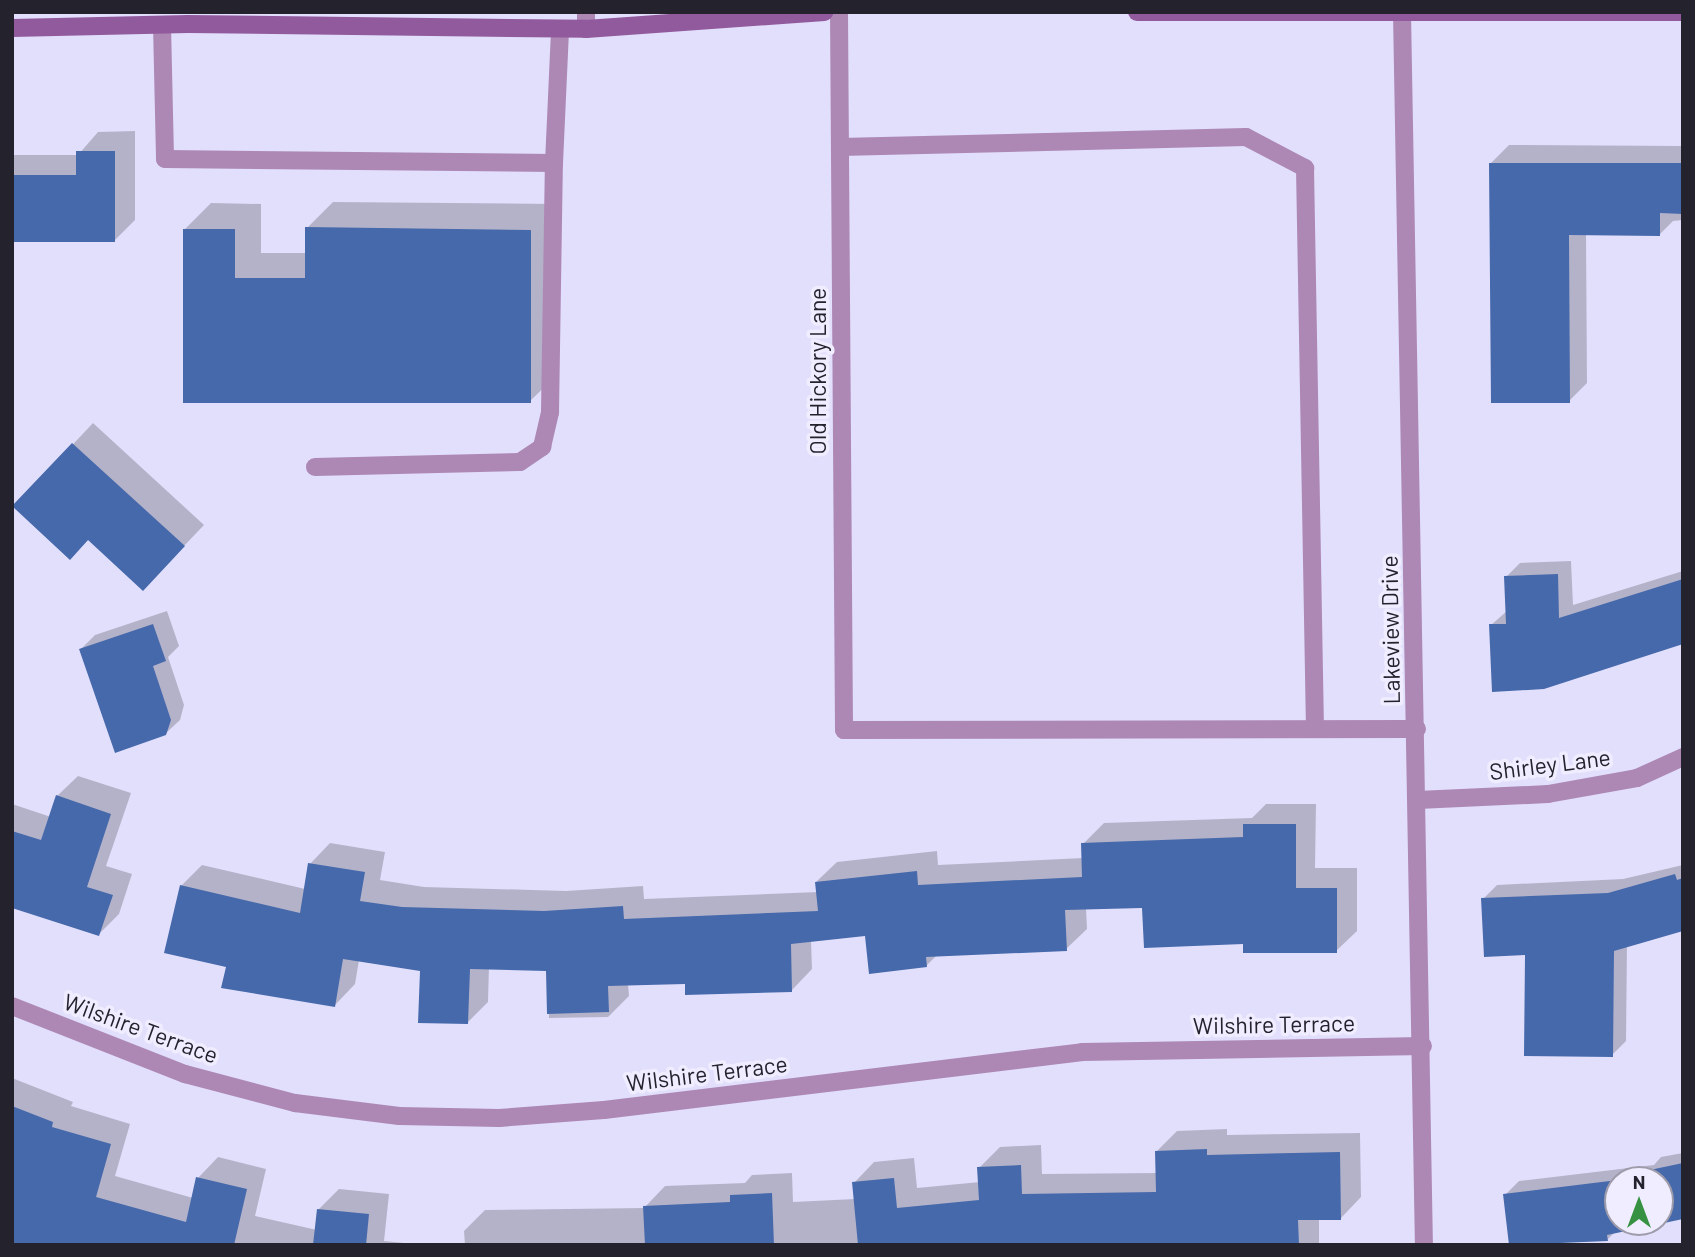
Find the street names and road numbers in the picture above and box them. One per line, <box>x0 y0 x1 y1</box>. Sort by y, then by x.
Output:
street label: Old Hickory Lane <box>803 288 831 454</box>
street label: Lakeview Drive <box>1375 555 1405 705</box>
street label: Shirley Lane <box>1488 743 1612 785</box>
street label: Wilshire Terrace <box>60 987 222 1069</box>
street label: Wilshire Terrace <box>1193 1009 1355 1039</box>
street label: Wilshire Terrace <box>625 1049 789 1097</box>

